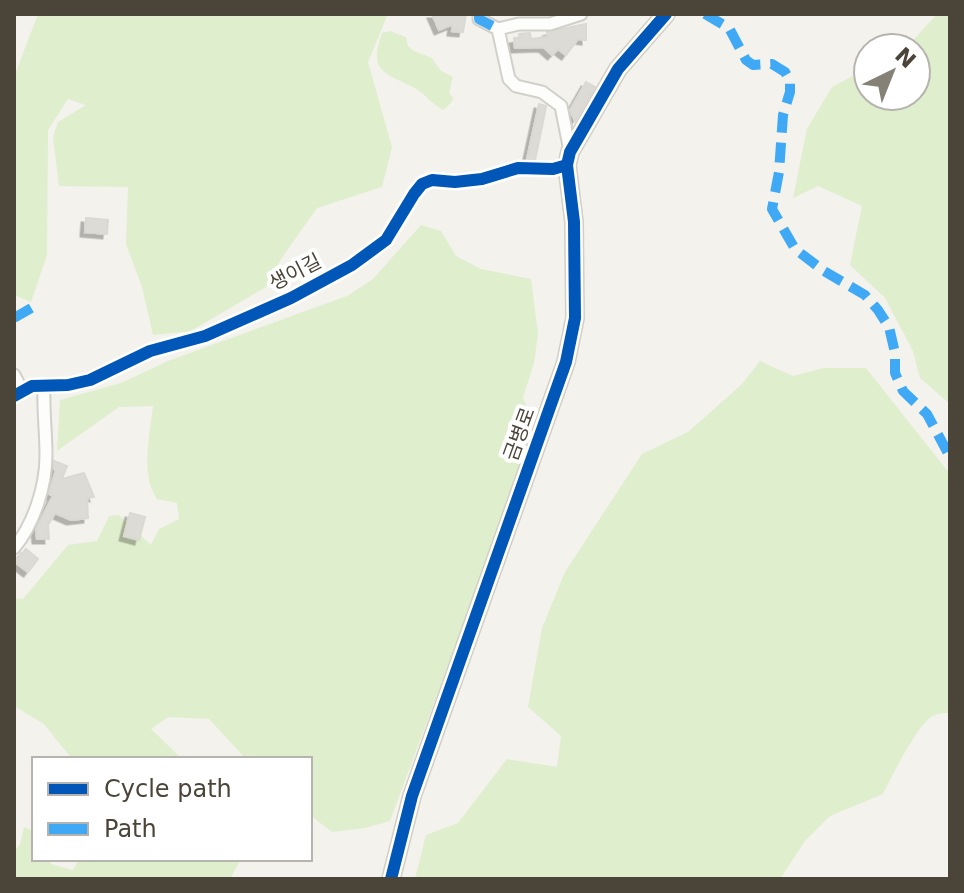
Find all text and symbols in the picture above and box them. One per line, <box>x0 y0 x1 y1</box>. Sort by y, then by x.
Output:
north arrow <box>852 32 932 112</box>
text: N <box>890 42 921 73</box>
street label: 생이길 <box>265 249 325 295</box>
street label: 금병로 <box>498 404 540 464</box>
legend <box>32 757 312 861</box>
text: Cycle path <box>104 775 232 803</box>
text: Path <box>104 815 157 843</box>

